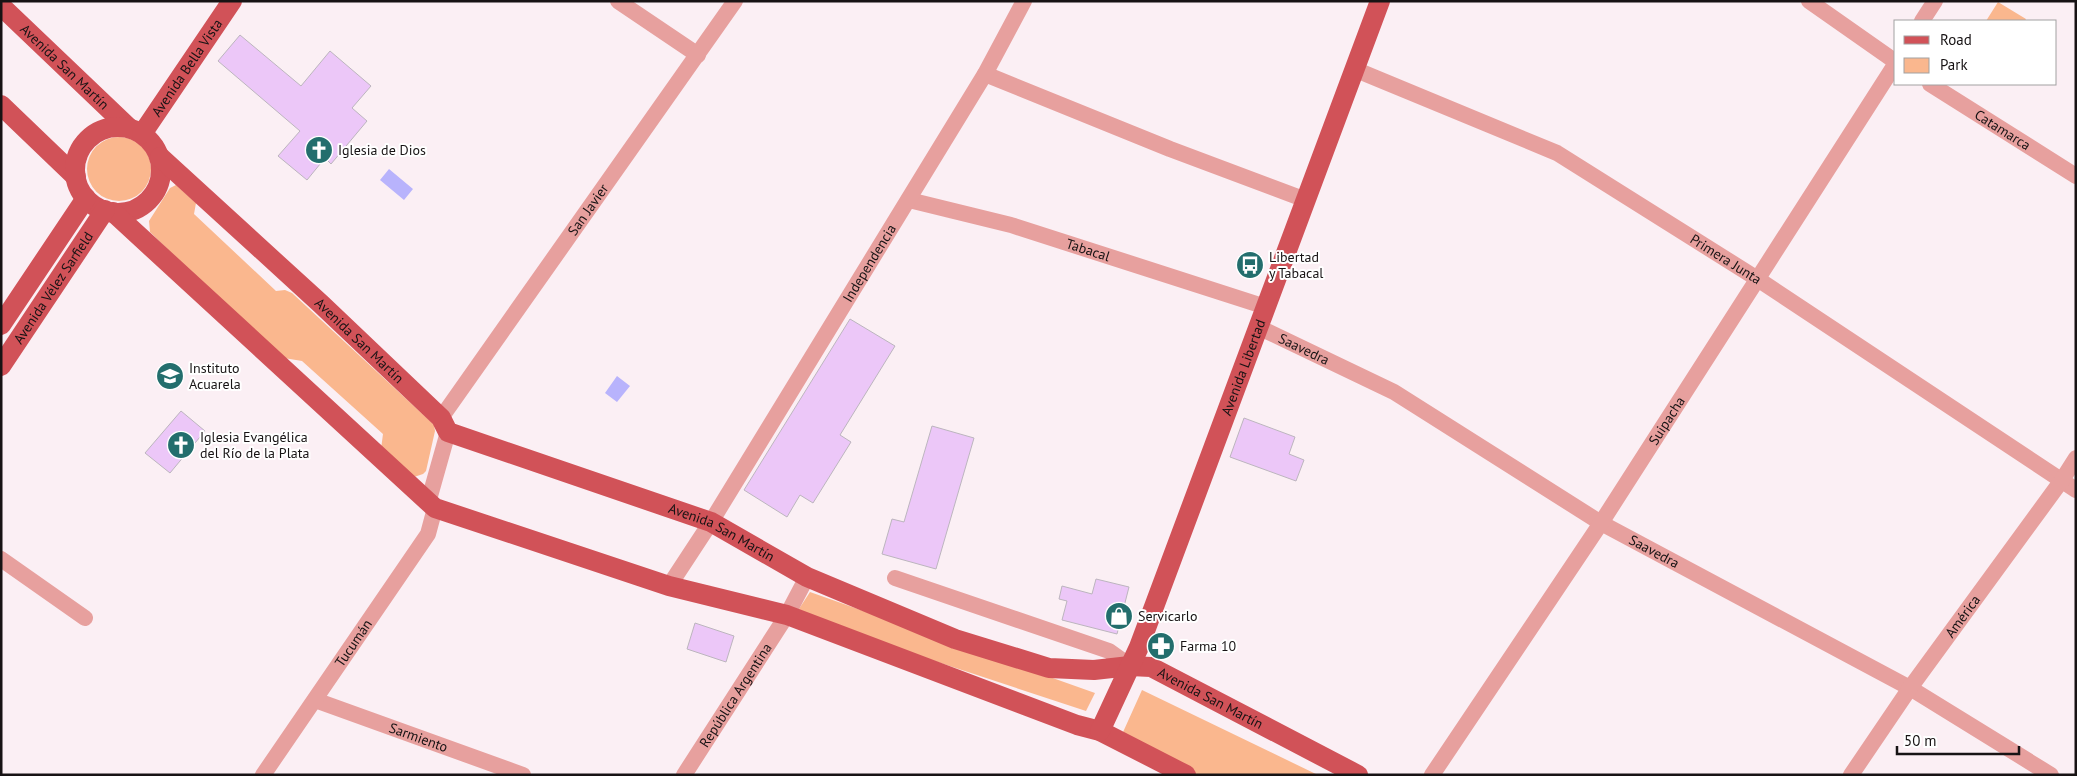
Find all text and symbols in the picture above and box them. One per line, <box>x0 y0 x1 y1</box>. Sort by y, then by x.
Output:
street label: Avenida Bella Vista <box>147 15 226 120</box>
street label: Avenida San Martín <box>16 20 113 113</box>
legend <box>1894 20 2057 85</box>
text: Road <box>1940 30 1972 49</box>
text: Park <box>1940 55 1968 74</box>
street label: Catamarca <box>1971 105 2034 154</box>
church icon: Iglesia de Dios <box>304 135 334 165</box>
place label: Iglesia de Dios <box>338 141 426 159</box>
street label: San Javier <box>564 180 612 239</box>
street label: Independencia <box>839 221 900 305</box>
street label: Avenida Vélez Sarfield <box>9 228 97 347</box>
street label: Primera Junta <box>1687 230 1765 288</box>
street label: Tabacal <box>1064 234 1112 265</box>
place label: Libertad y Tabacal <box>1269 248 1323 282</box>
bus stop icon: Libertad y Tabacal <box>1235 250 1265 280</box>
street label: Avenida San Martín <box>311 294 408 387</box>
street label: Avenida Libertad <box>1217 317 1269 418</box>
street label: Saavedra <box>1276 329 1332 369</box>
place label: Instituto Acuarela <box>189 359 241 393</box>
school or university icon: Instituto Acuarela <box>155 361 185 391</box>
street label: Suipacha <box>1644 393 1689 448</box>
place label: Iglesia Evangélica del Río de la Plata <box>200 428 309 462</box>
church icon: Iglesia Evangélica del Río de la Plata <box>166 430 196 460</box>
street label: Avenida San Martín <box>666 499 778 566</box>
street label: Saavedra <box>1626 531 1682 572</box>
street label: América <box>1941 591 1984 641</box>
shop icon: Servicarlo <box>1104 601 1134 631</box>
place label: Servicarlo <box>1138 607 1197 625</box>
street label: Tucumán <box>331 616 376 670</box>
pharmacy icon: Farma 10 <box>1146 631 1176 661</box>
place label: Farma 10 <box>1180 637 1237 655</box>
street label: República Argentina <box>695 640 776 751</box>
street label: Avenida San Martín <box>1155 663 1266 733</box>
street label: Sarmiento <box>387 718 450 756</box>
scale bar <box>1897 724 2020 756</box>
text: 50 m <box>1904 731 1937 750</box>

